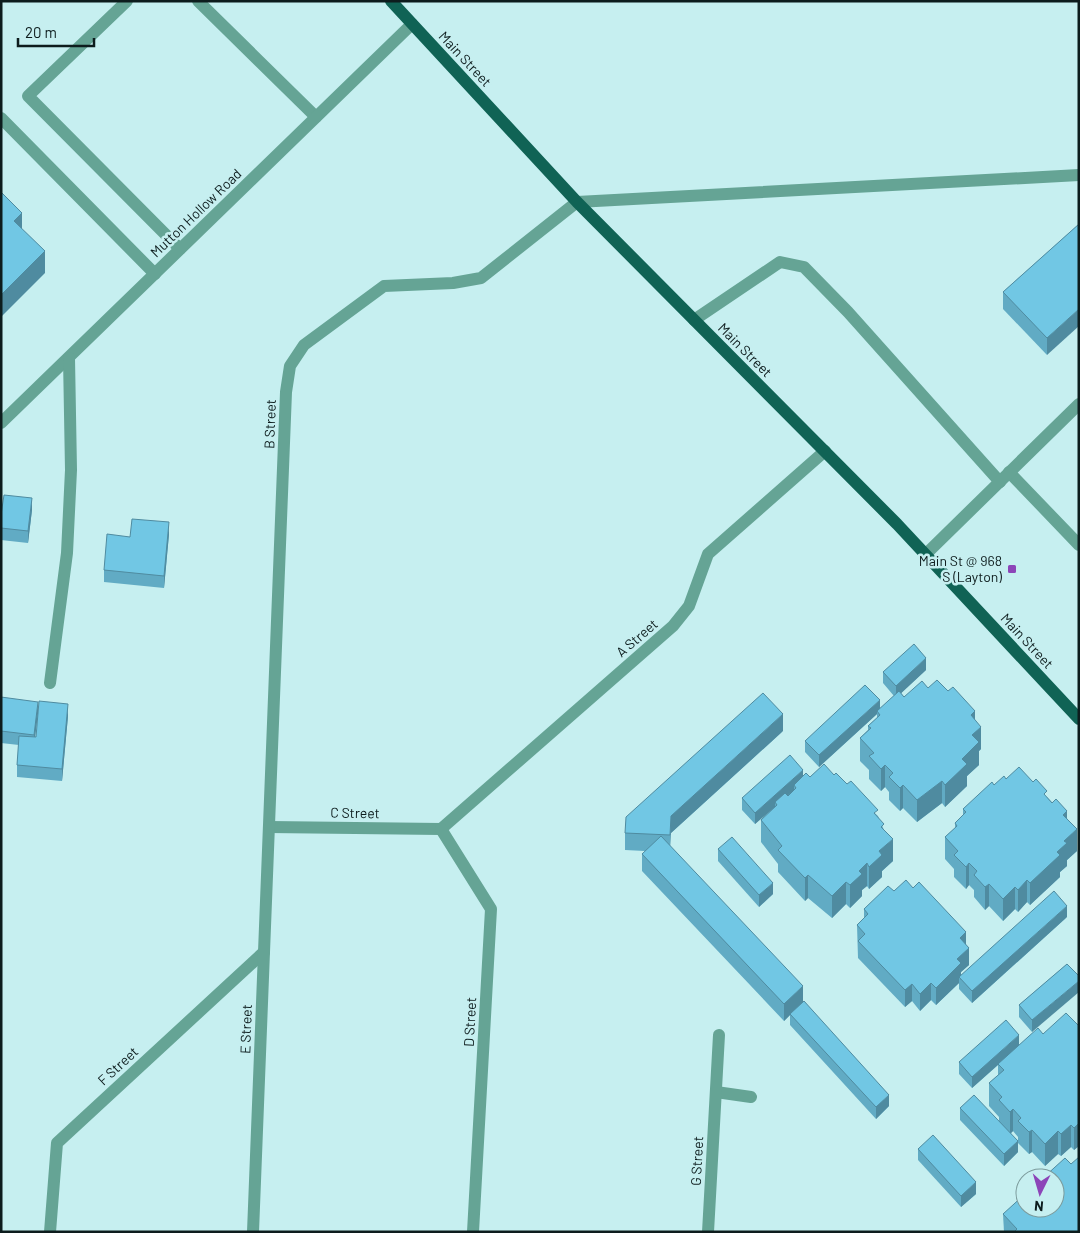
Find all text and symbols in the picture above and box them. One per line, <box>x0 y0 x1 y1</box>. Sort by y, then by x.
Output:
scale bar <box>18 15 94 47</box>
text: 20 m <box>25 23 57 41</box>
street label: Main Street <box>436 28 495 90</box>
street label: Mutton Hollow Road <box>147 165 245 260</box>
street label: Main Street <box>715 319 776 380</box>
street label: B Street <box>260 399 279 449</box>
place label: Main St @ 968 S (Layton) <box>919 552 1002 585</box>
marker: Main St @ 968 S (Layton) <box>1006 563 1018 575</box>
street label: Main Street <box>998 610 1057 672</box>
street label: A Street <box>612 615 661 660</box>
street label: C Street <box>330 804 380 821</box>
street label: D Street <box>460 997 479 1047</box>
street label: E Street <box>236 1004 255 1054</box>
street label: F Street <box>94 1043 141 1089</box>
street label: G Street <box>687 1136 706 1186</box>
north arrow <box>1015 1168 1065 1218</box>
text: N <box>1033 1198 1044 1215</box>

